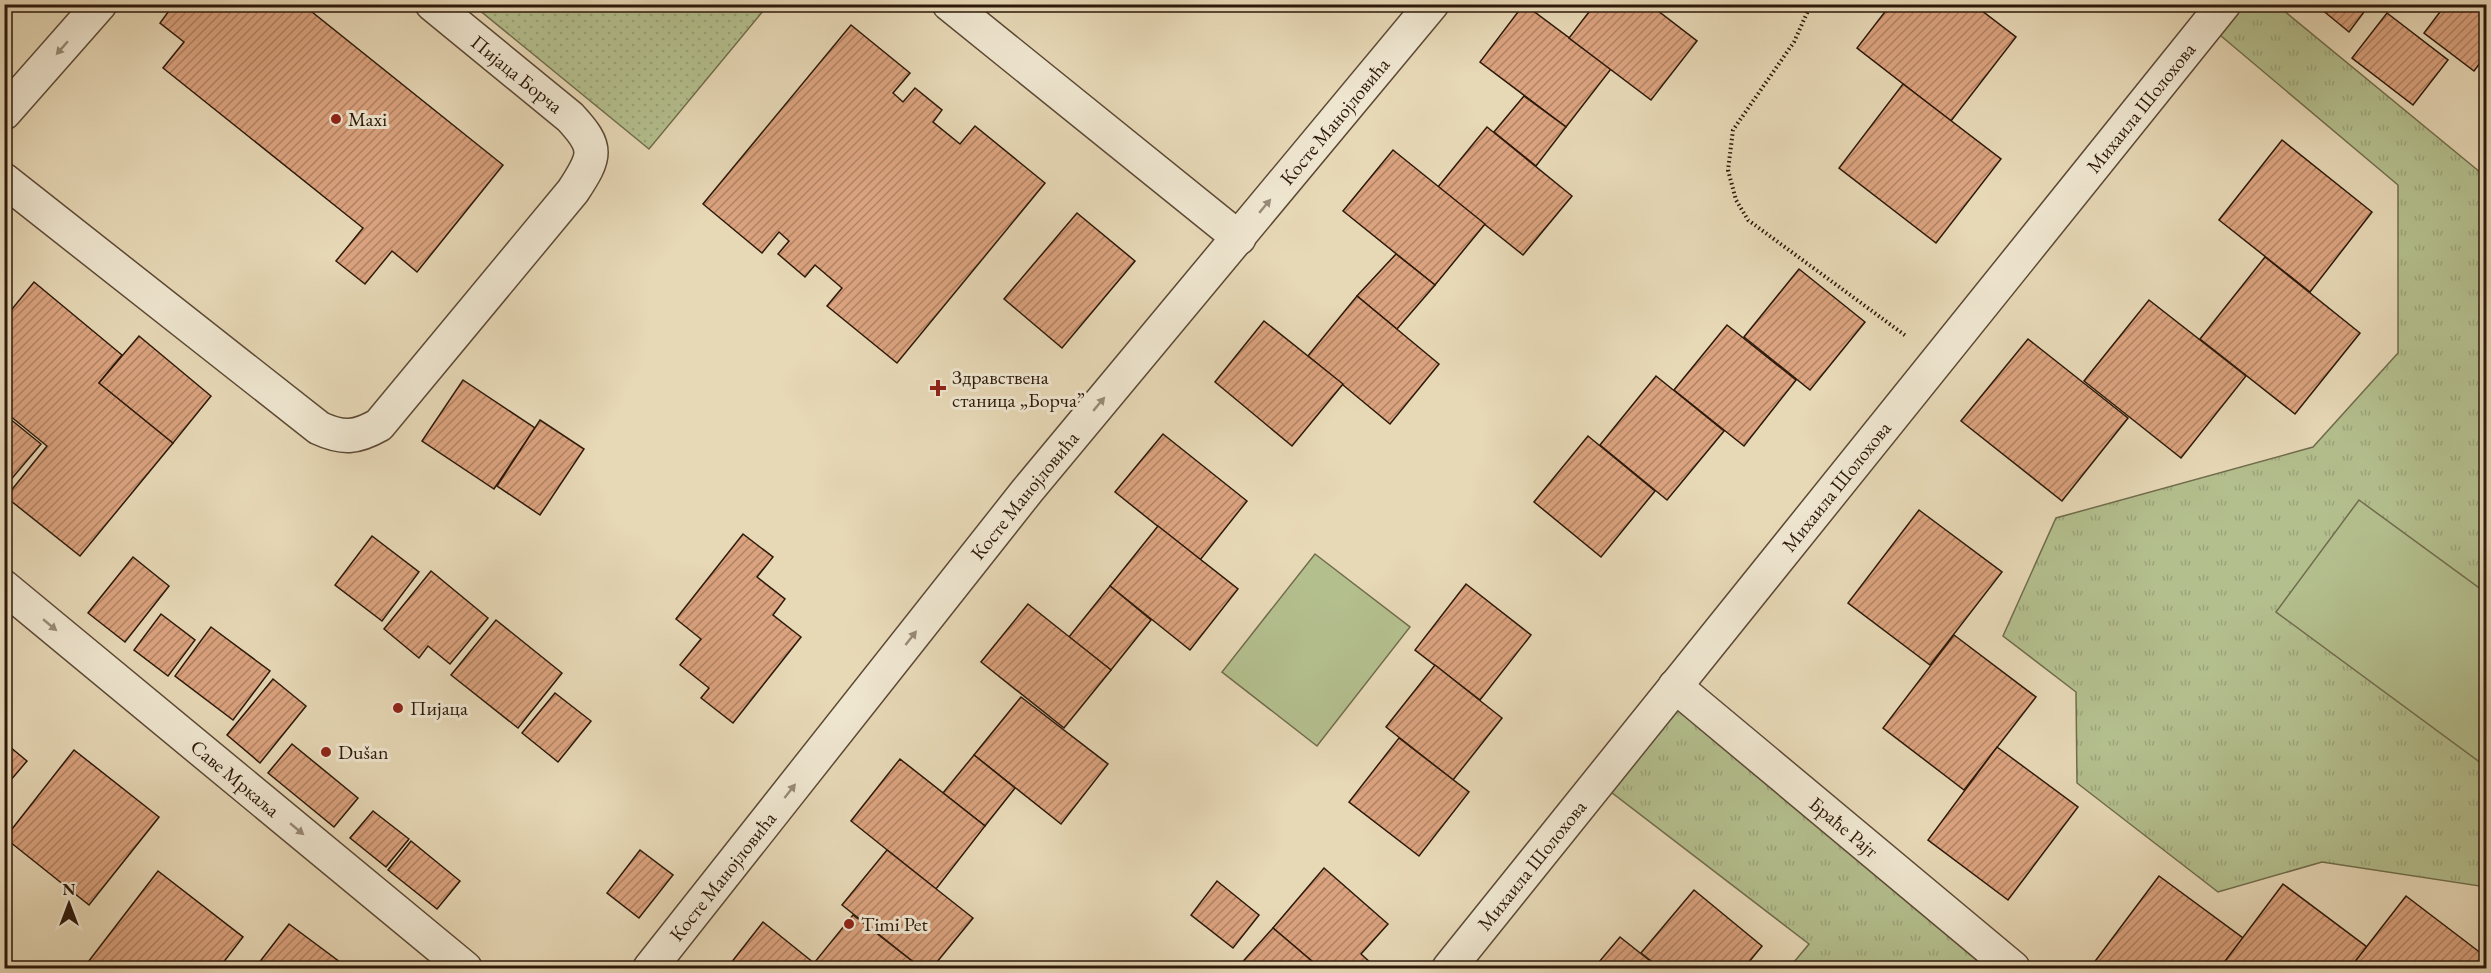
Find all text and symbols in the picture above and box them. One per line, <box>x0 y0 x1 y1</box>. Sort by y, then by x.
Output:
street label: Пијаца Борча <box>466 29 568 119</box>
street label: Михаила Шолохова <box>2080 37 2201 178</box>
one-way arrow <box>55 40 68 56</box>
street label: Косте Манојловића <box>1274 52 1395 190</box>
place label: Maxi <box>348 106 387 132</box>
marker: Maxi <box>329 112 343 126</box>
one-way arrow <box>1258 199 1271 214</box>
place label: Здравствена станица „Борча” <box>952 364 1085 413</box>
marker: Здравствена станица „Борча” <box>929 379 947 397</box>
one-way arrow <box>1093 396 1106 412</box>
street label: Михаила Шолохова <box>1776 416 1897 557</box>
street label: Косте Манојловића <box>965 426 1084 565</box>
one-way arrow <box>42 618 57 630</box>
one-way arrow <box>905 630 917 645</box>
place label: Пијаца <box>410 695 468 721</box>
marker: Пијаца <box>391 701 405 715</box>
street label: Саве Мркаља <box>185 734 285 823</box>
place label: Dušan <box>338 739 389 765</box>
marker: Dušan <box>319 745 333 759</box>
one-way arrow <box>784 783 796 798</box>
street label: Браће Рајт <box>1804 791 1884 863</box>
street label: Михаила Шолохова <box>1471 794 1592 936</box>
street label: Косте Манојловића <box>663 806 782 946</box>
one-way arrow <box>289 823 305 836</box>
north arrow <box>39 874 99 934</box>
text: N <box>63 879 76 900</box>
place label: Timi Pet <box>861 911 929 937</box>
marker: Timi Pet <box>842 917 856 931</box>

